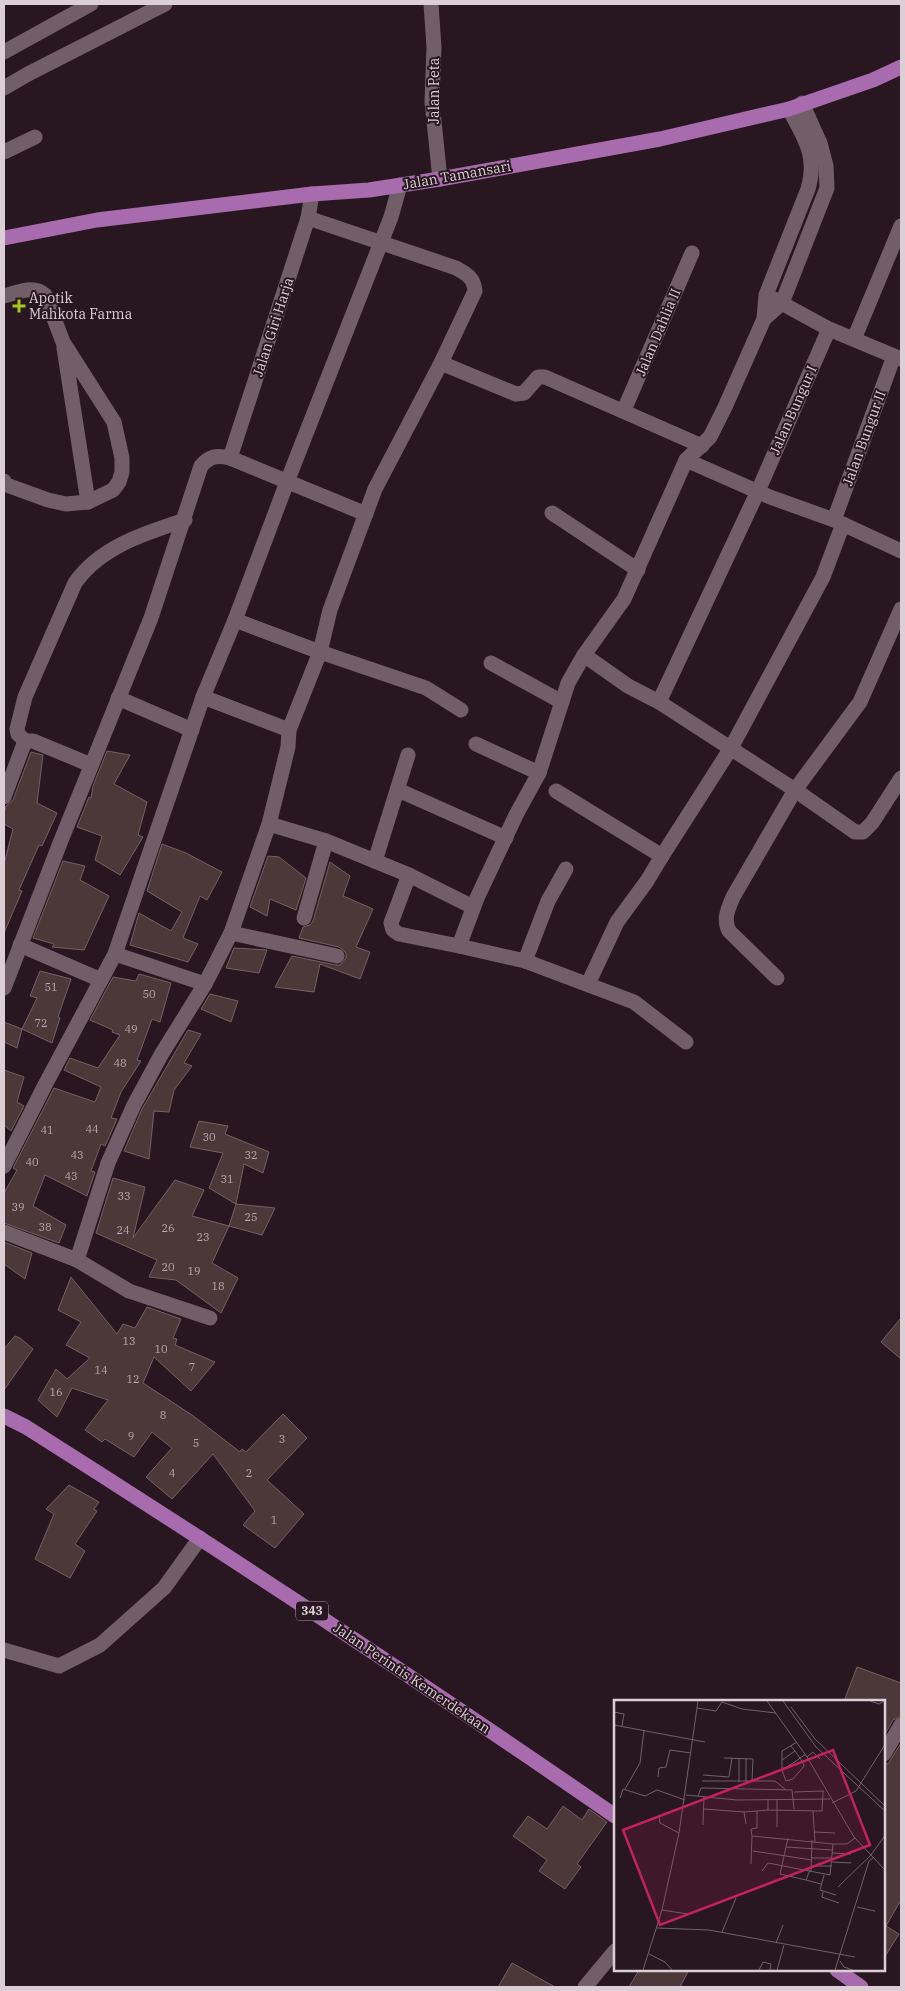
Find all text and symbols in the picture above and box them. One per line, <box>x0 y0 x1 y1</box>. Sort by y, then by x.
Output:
street label: Jalan Peta <box>425 57 443 124</box>
street label: Jalan Tamansari <box>402 157 512 193</box>
street label: Jalan Giri Harja <box>249 275 298 379</box>
street label: Jalan Dahlia II <box>631 285 685 379</box>
place label: Apotik Mahkota Farma <box>29 289 133 323</box>
marker: Apotik Mahkota Farma <box>13 300 25 312</box>
street label: Jalan Bungur I <box>765 363 821 457</box>
street label: Jalan Bungur II <box>838 388 890 488</box>
house number: 51 <box>44 980 58 994</box>
house number: 50 <box>142 987 156 1001</box>
house number: 72 <box>34 1016 48 1030</box>
house number: 49 <box>124 1022 138 1036</box>
house number: 48 <box>113 1056 127 1070</box>
house number: 44 <box>85 1122 99 1136</box>
house number: 41 <box>40 1123 54 1137</box>
house number: 30 <box>202 1130 216 1144</box>
house number: 43 <box>70 1148 84 1162</box>
house number: 32 <box>244 1148 258 1162</box>
house number: 40 <box>25 1155 39 1169</box>
house number: 43 <box>64 1169 78 1183</box>
house number: 31 <box>220 1172 234 1186</box>
house number: 33 <box>117 1189 131 1203</box>
house number: 39 <box>11 1200 25 1214</box>
house number: 25 <box>244 1210 258 1224</box>
house number: 38 <box>38 1220 52 1234</box>
house number: 26 <box>161 1221 175 1235</box>
house number: 24 <box>116 1223 130 1237</box>
house number: 23 <box>196 1230 210 1244</box>
house number: 20 <box>161 1260 175 1274</box>
house number: 19 <box>187 1264 201 1278</box>
house number: 18 <box>211 1279 225 1293</box>
house number: 13 <box>122 1334 136 1348</box>
house number: 10 <box>154 1342 168 1356</box>
house number: 7 <box>189 1360 195 1374</box>
house number: 14 <box>94 1363 108 1377</box>
house number: 12 <box>126 1372 140 1386</box>
house number: 16 <box>49 1385 63 1399</box>
house number: 8 <box>160 1408 166 1422</box>
house number: 9 <box>128 1429 134 1443</box>
house number: 3 <box>279 1432 285 1446</box>
house number: 5 <box>193 1436 199 1450</box>
house number: 4 <box>169 1466 176 1480</box>
house number: 2 <box>246 1466 252 1480</box>
house number: 1 <box>271 1513 277 1527</box>
road number: 343 <box>296 1602 328 1620</box>
street label: Jalan Perintis Kemerdekaan <box>330 1619 494 1737</box>
inset map <box>614 1700 885 1971</box>

